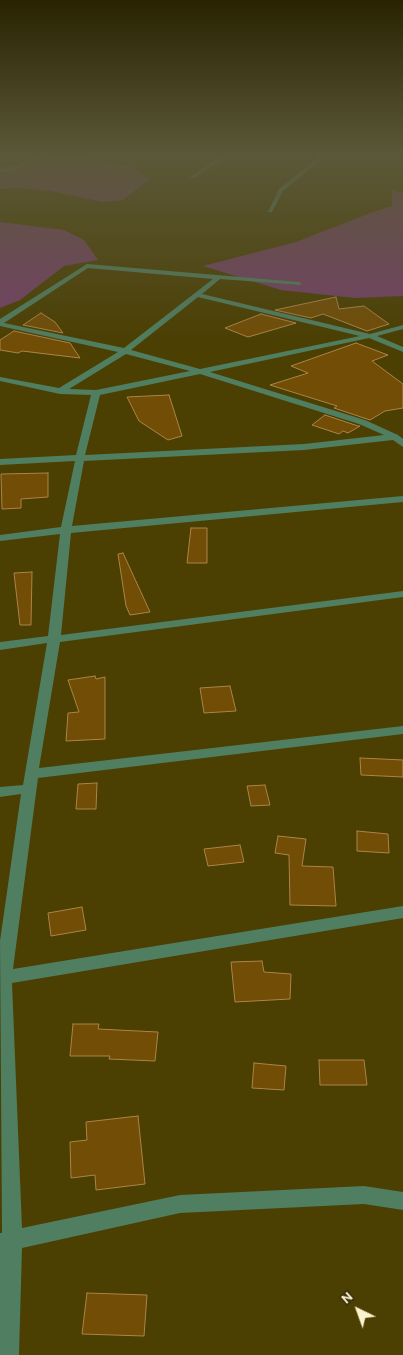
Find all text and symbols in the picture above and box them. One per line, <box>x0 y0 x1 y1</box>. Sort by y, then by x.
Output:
north arrow <box>333 1285 383 1335</box>
text: N <box>338 1289 357 1308</box>

